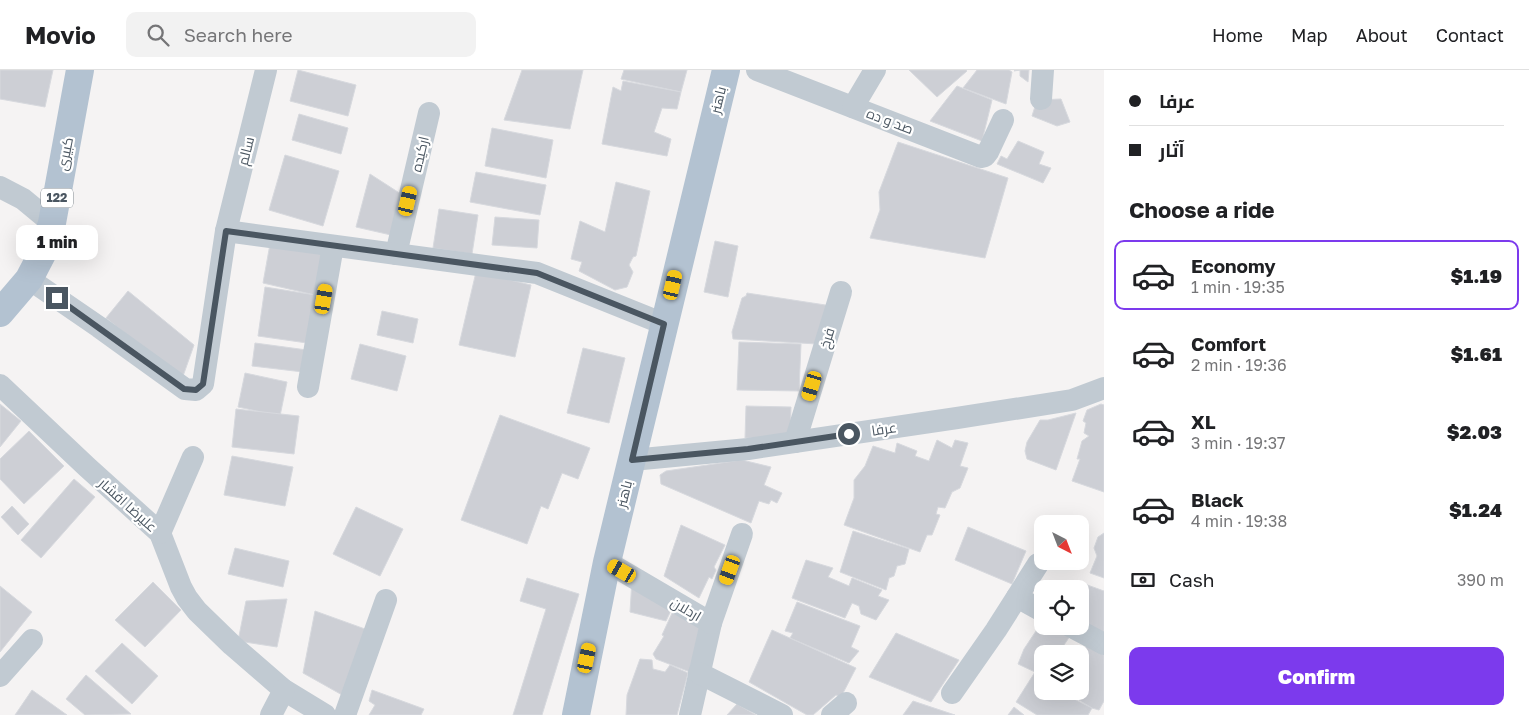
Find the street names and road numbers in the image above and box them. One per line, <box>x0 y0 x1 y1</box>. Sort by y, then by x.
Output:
street label: باهنر <box>706 85 729 116</box>
street label: صد و ده <box>864 104 916 137</box>
street label: ارکیده <box>407 134 432 173</box>
street label: سالم <box>234 135 259 167</box>
street label: کبیری <box>53 136 76 172</box>
road number: 122 <box>41 189 73 208</box>
street label: فرخ <box>815 325 839 351</box>
street label: عرفا <box>870 418 898 439</box>
street label: علیرضا افشار <box>95 474 161 535</box>
street label: باهنر <box>612 479 635 510</box>
street label: اردلان <box>668 593 705 624</box>

